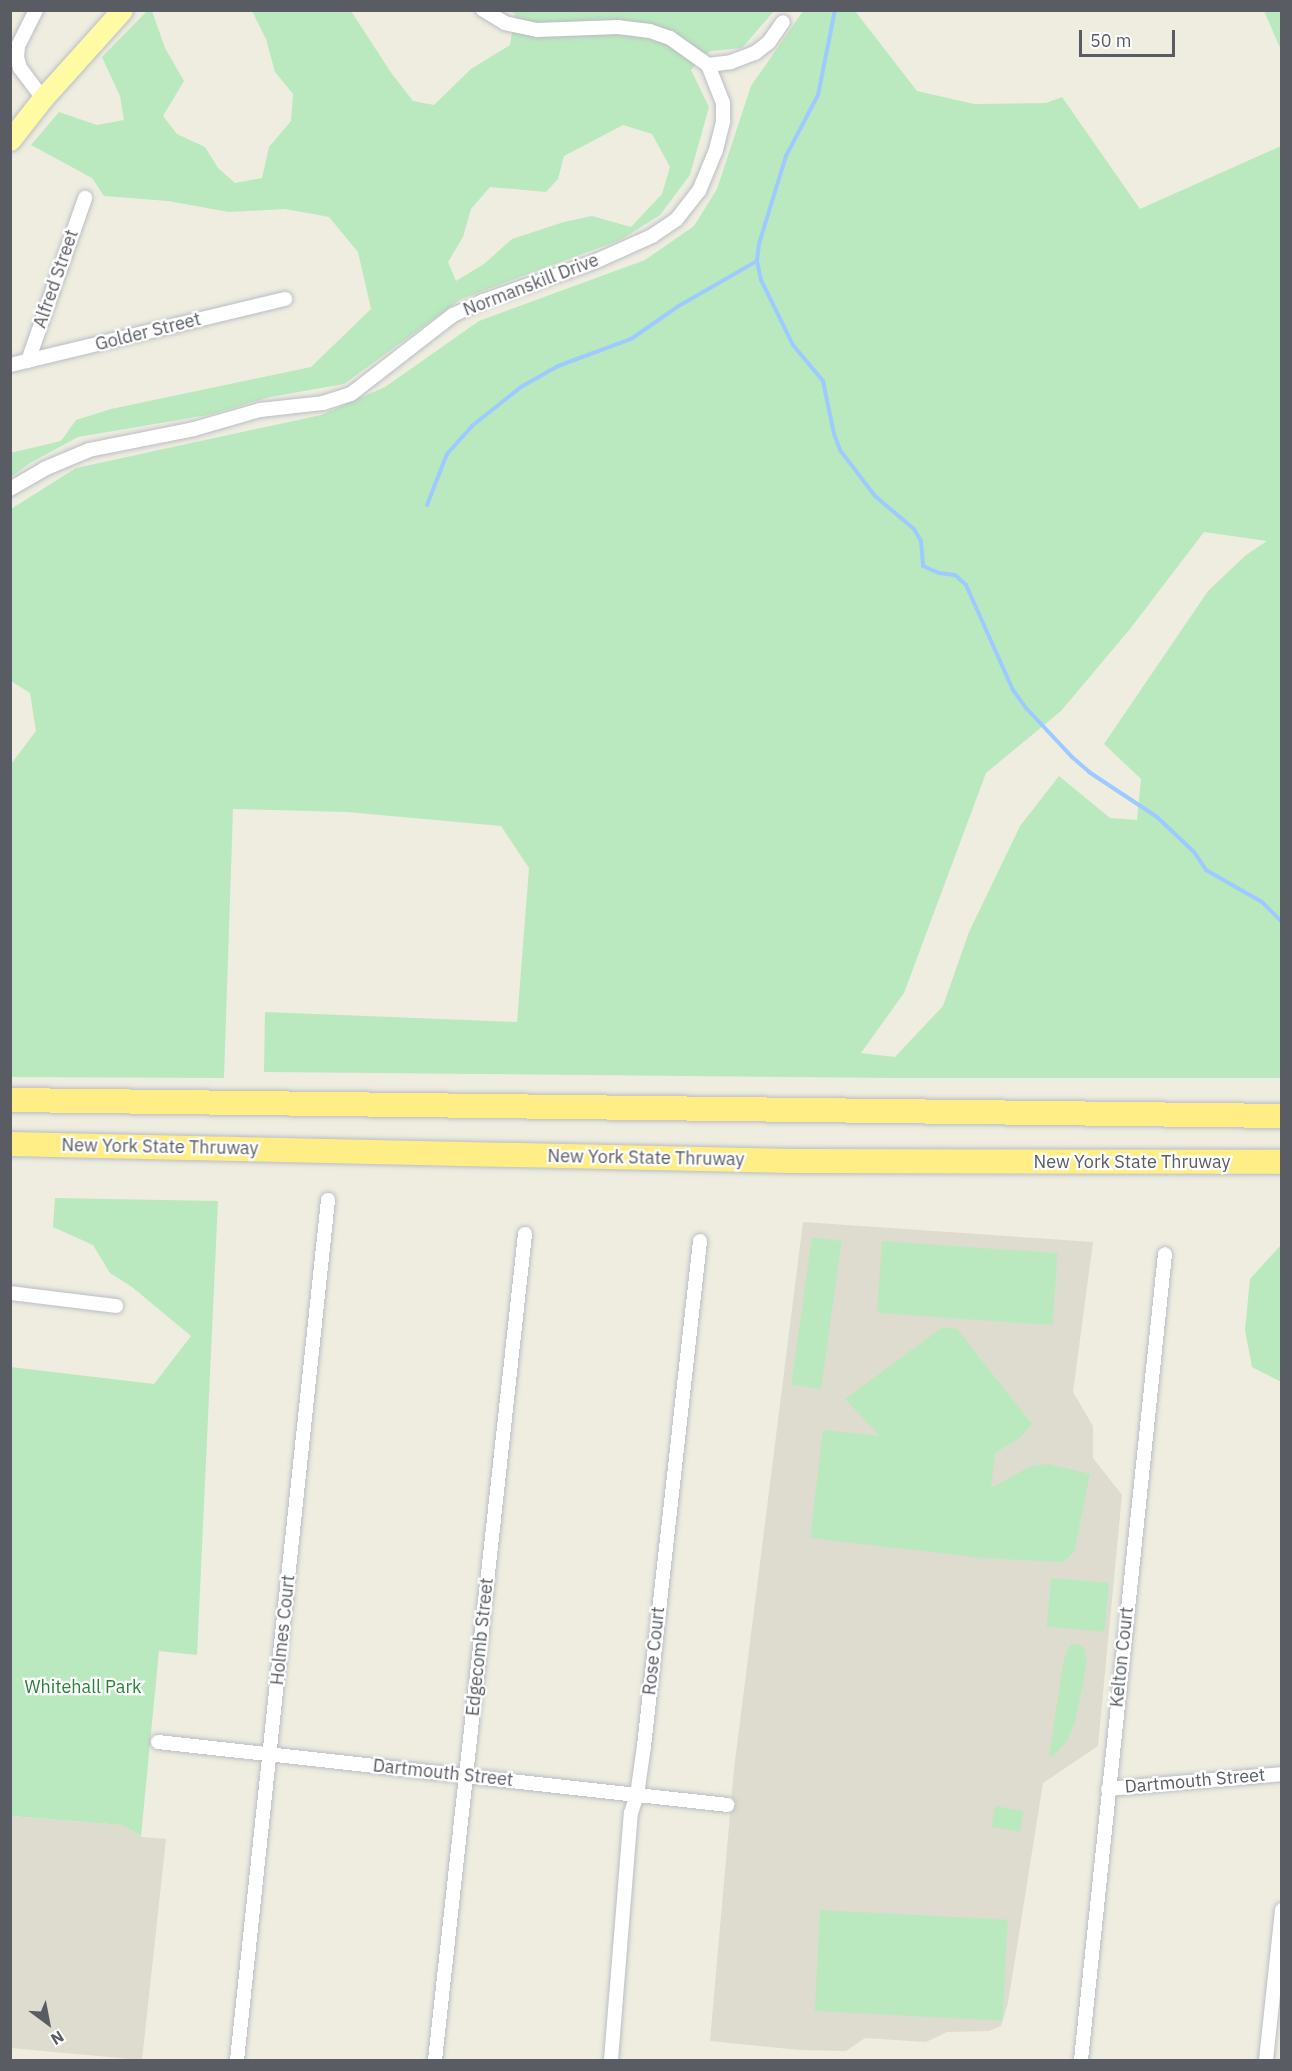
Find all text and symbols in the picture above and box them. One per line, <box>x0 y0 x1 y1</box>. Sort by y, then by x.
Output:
scale bar <box>1082 18 1178 56</box>
text: 50 m <box>1090 29 1132 52</box>
street label: Alfred Street <box>29 227 83 331</box>
street label: Normanskill Drive <box>460 249 602 321</box>
street label: Golder Street <box>93 308 203 356</box>
street label: New York State Thruway <box>61 1134 259 1160</box>
street label: New York State Thruway <box>547 1145 745 1171</box>
street label: New York State Thruway <box>1033 1151 1231 1173</box>
street label: Holmes Court <box>266 1574 300 1686</box>
street label: Edgecomb Street <box>462 1577 498 1717</box>
street label: Rose Court <box>639 1606 669 1696</box>
street label: Kelton Court <box>1106 1606 1138 1708</box>
park label: Whitehall Park <box>24 1676 142 1698</box>
street label: Dartmouth Street <box>372 1755 514 1791</box>
street label: Dartmouth Street <box>1124 1764 1266 1798</box>
north arrow <box>18 1993 78 2053</box>
text: N <box>47 2027 68 2050</box>

